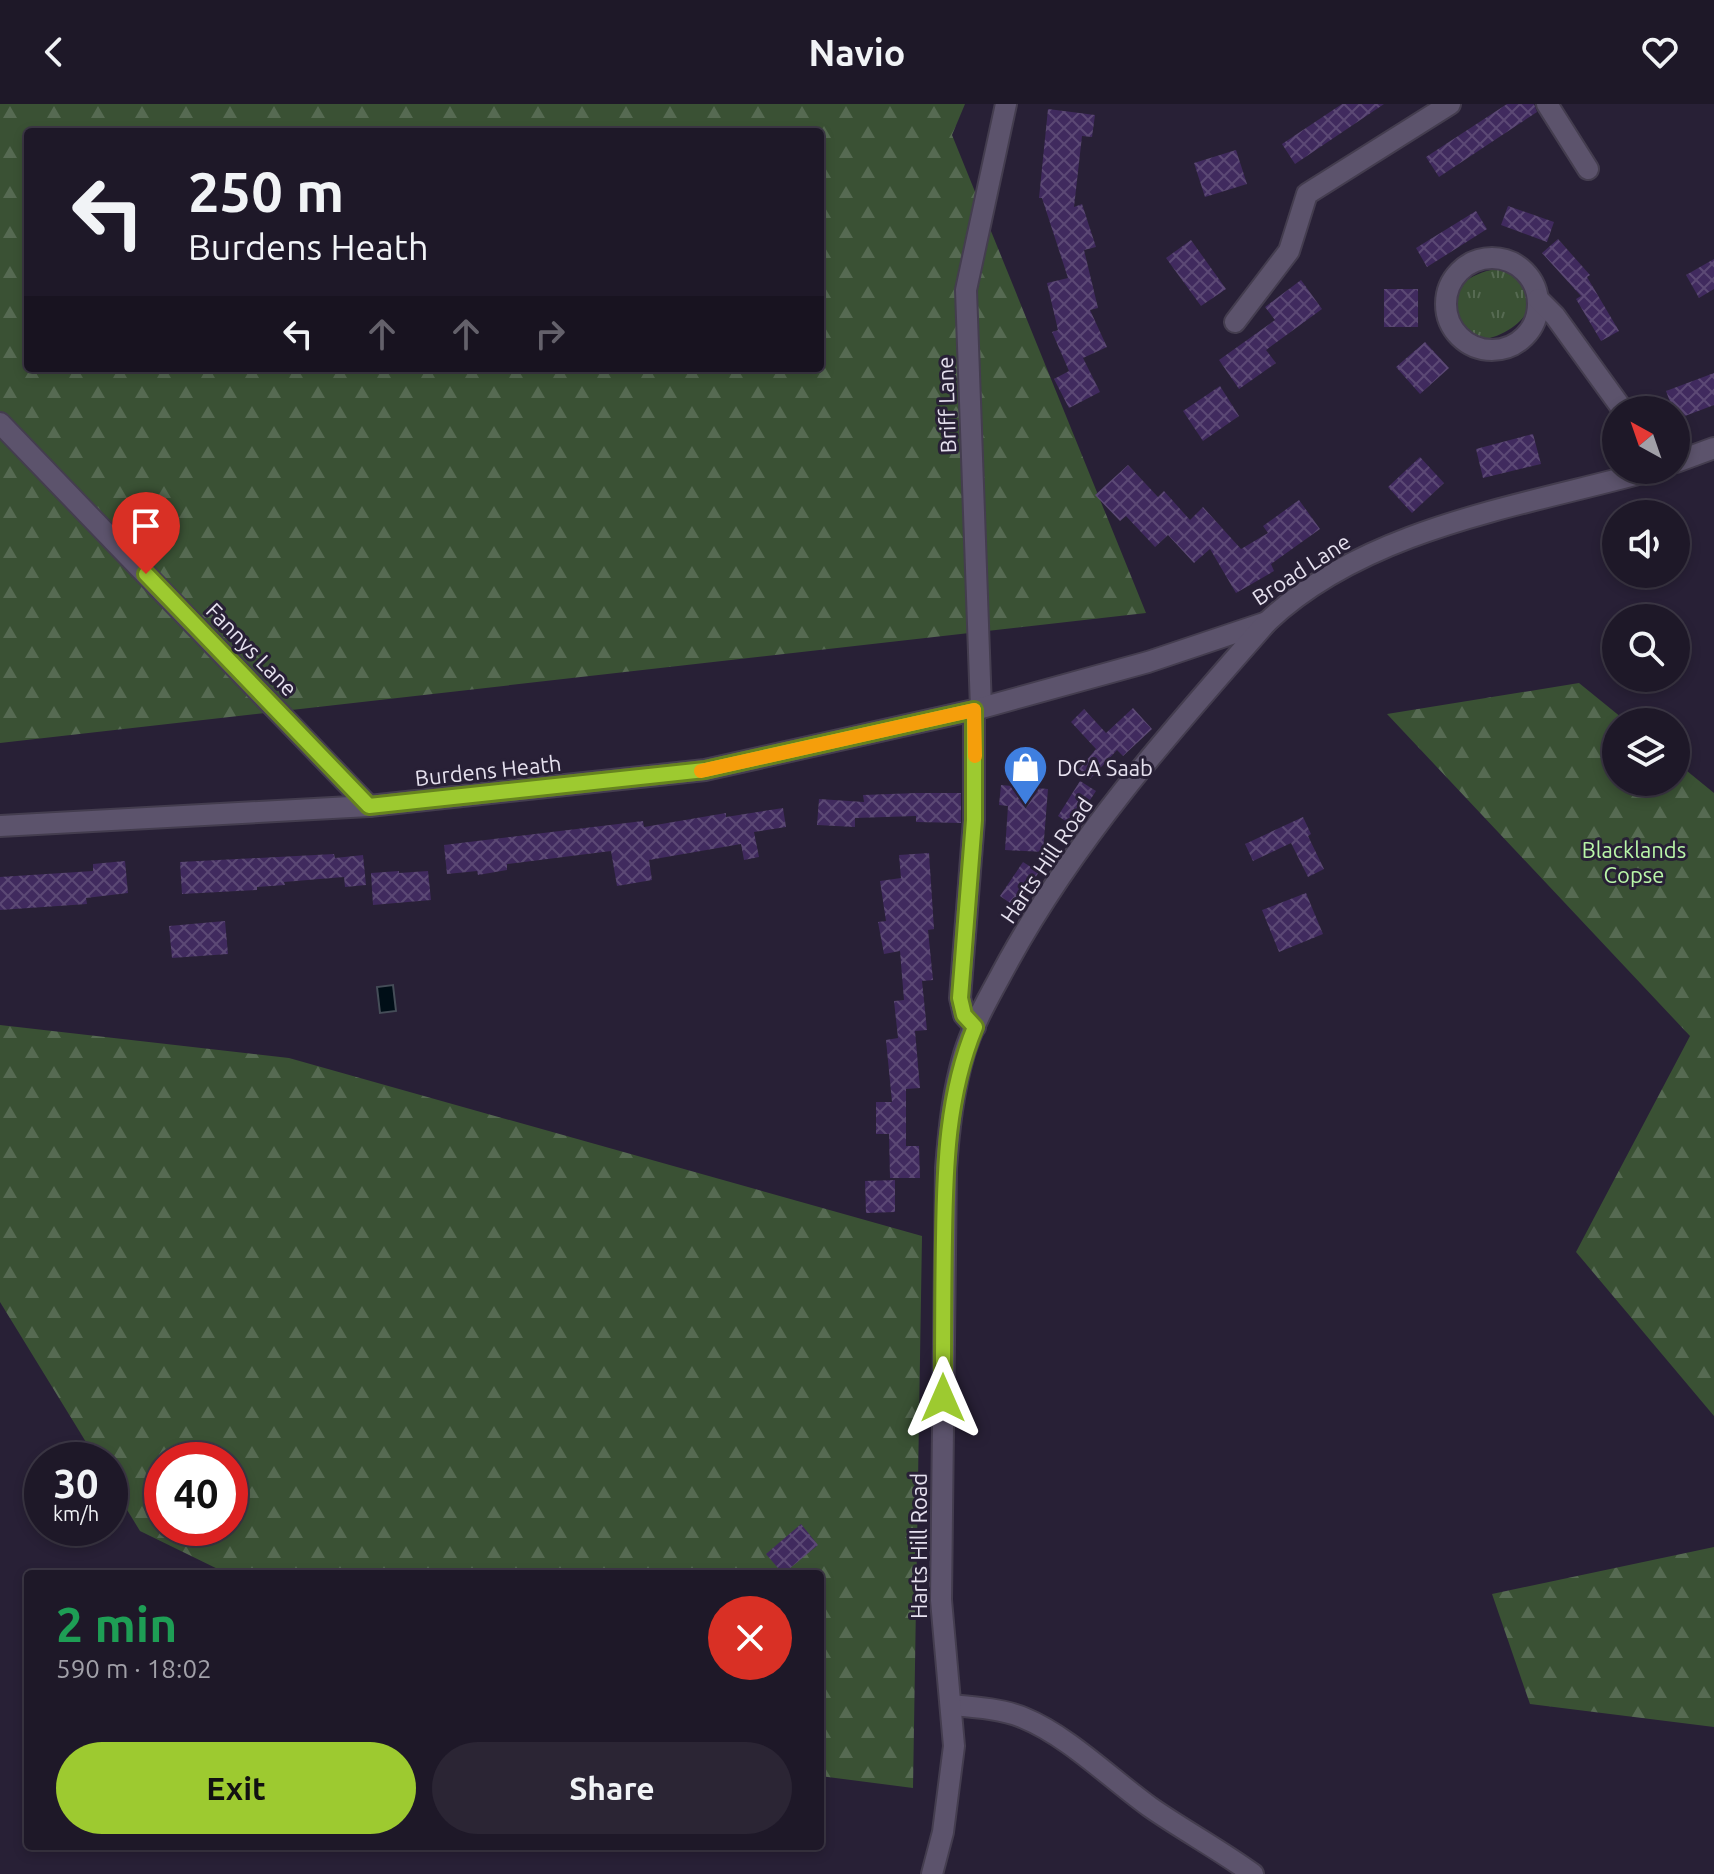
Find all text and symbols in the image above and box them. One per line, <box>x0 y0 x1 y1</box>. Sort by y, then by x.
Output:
icon: back <box>32 30 76 74</box>
icon: heart <box>1638 30 1682 74</box>
text: Navio <box>809 32 905 73</box>
icon: left <box>56 160 160 264</box>
text: 250 m <box>188 160 344 223</box>
text: Burdens Heath <box>188 226 429 267</box>
icon: left <box>276 312 320 356</box>
icon: ahead <box>360 312 404 356</box>
icon: ahead <box>444 312 488 356</box>
icon: right <box>528 312 572 356</box>
street label: Briff Lane <box>932 356 960 454</box>
north arrow <box>1602 396 1690 484</box>
map controls <box>1602 396 1690 796</box>
pin <box>112 492 180 574</box>
button: sound <box>1602 500 1690 588</box>
icon: arrive <box>124 504 168 548</box>
street label: Broad Lane <box>1247 528 1355 610</box>
street label: Fannys Lane <box>202 597 302 701</box>
button: search <box>1602 604 1690 692</box>
button: layers <box>1602 708 1690 796</box>
shop icon: DCA Saab <box>1002 743 1050 806</box>
street label: Burdens Heath <box>414 750 562 790</box>
place label: DCA Saab <box>1057 755 1153 780</box>
street label: Harts Hill Road <box>995 792 1097 928</box>
park label: Blacklands Copse <box>1582 837 1686 887</box>
position arrow <box>901 1356 985 1440</box>
speed limit sign: 40 <box>144 1442 248 1546</box>
text: 30 <box>53 1461 99 1506</box>
street label: Harts Hill Road <box>906 1473 931 1619</box>
text: km/h <box>53 1502 99 1525</box>
button: close <box>708 1596 792 1680</box>
text: 2 min <box>56 1597 177 1651</box>
text: 590 m · 18:02 <box>56 1654 212 1683</box>
button: Exit <box>56 1742 416 1834</box>
button: Share <box>432 1742 792 1834</box>

